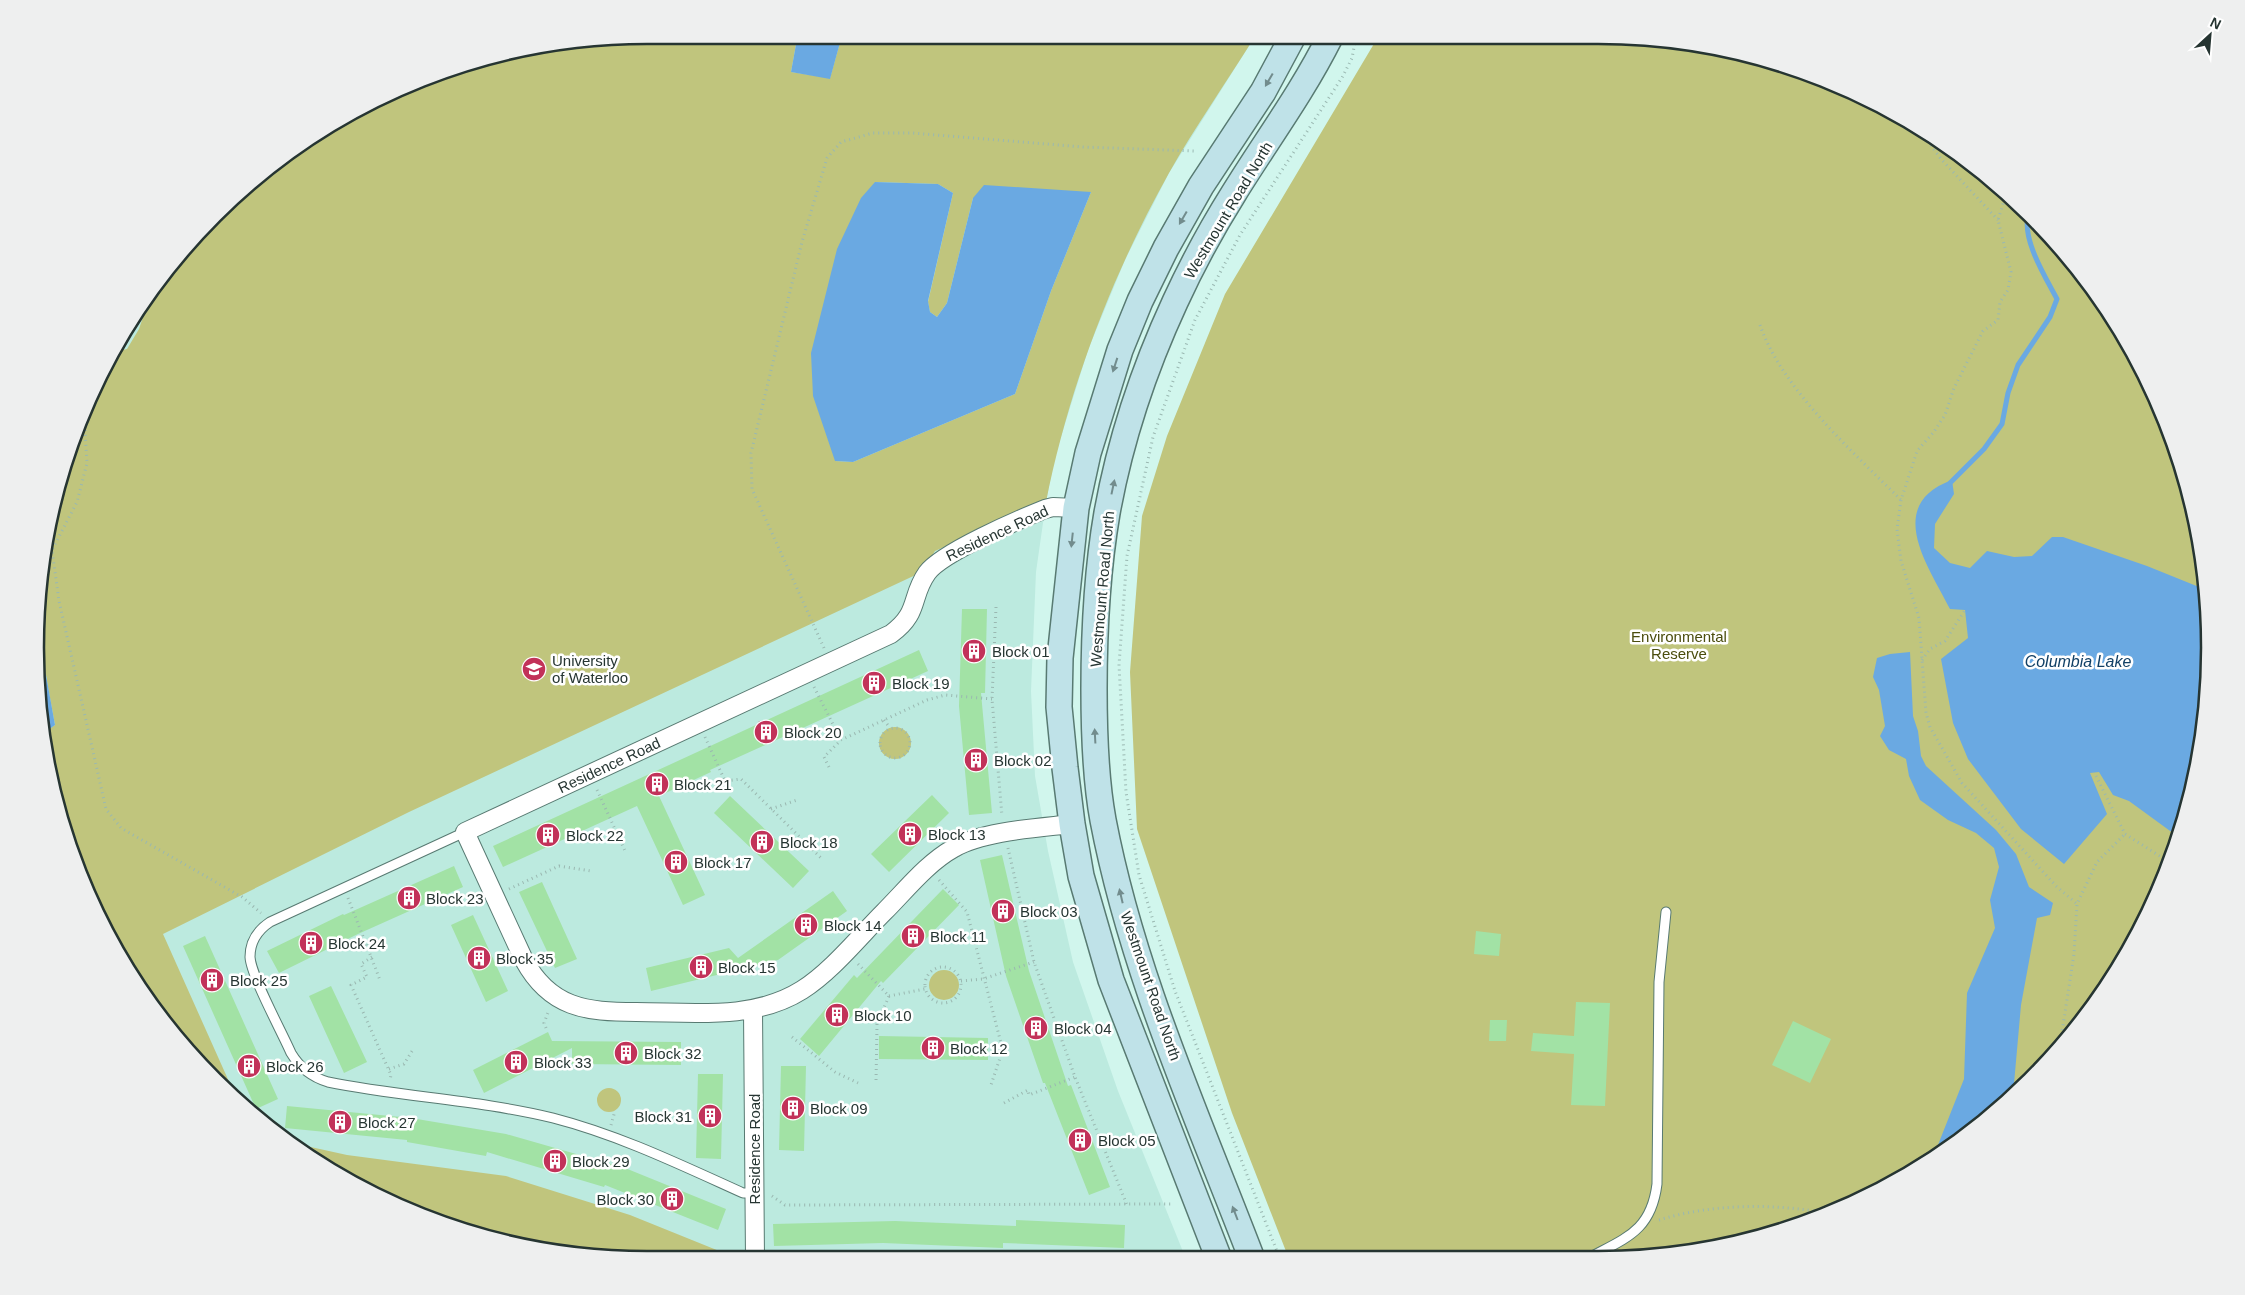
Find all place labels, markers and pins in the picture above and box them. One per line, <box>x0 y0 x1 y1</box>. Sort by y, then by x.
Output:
building icon: Block 01 <box>961 638 987 664</box>
place label: Block 01 <box>992 643 1050 660</box>
place label: University of Waterloo <box>552 652 628 686</box>
school or university icon: University of Waterloo <box>521 656 547 682</box>
building icon: Block 19 <box>861 670 887 696</box>
place label: Block 19 <box>892 675 950 692</box>
building icon: Block 20 <box>753 719 779 745</box>
place label: Block 20 <box>784 724 842 741</box>
building icon: Block 02 <box>963 747 989 773</box>
place label: Block 02 <box>994 752 1052 769</box>
building icon: Block 21 <box>644 771 670 797</box>
place label: Block 21 <box>674 776 732 793</box>
building icon: Block 13 <box>897 821 923 847</box>
building icon: Block 22 <box>535 822 561 848</box>
place label: Block 13 <box>928 826 986 843</box>
place label: Block 22 <box>566 827 624 844</box>
building icon: Block 18 <box>749 829 775 855</box>
place label: Block 18 <box>780 834 838 851</box>
building icon: Block 17 <box>663 849 689 875</box>
place label: Block 17 <box>694 854 752 871</box>
building icon: Block 23 <box>396 885 422 911</box>
place label: Block 23 <box>426 890 484 907</box>
building icon: Block 03 <box>990 898 1016 924</box>
place label: Block 03 <box>1020 903 1078 920</box>
building icon: Block 14 <box>793 912 819 938</box>
place label: Block 14 <box>824 917 882 934</box>
building icon: Block 11 <box>900 923 926 949</box>
place label: Block 11 <box>930 928 986 945</box>
building icon: Block 24 <box>298 930 324 956</box>
place label: Block 24 <box>328 935 386 952</box>
building icon: Block 35 <box>466 945 492 971</box>
place label: Block 35 <box>496 950 554 967</box>
building icon: Block 15 <box>688 954 714 980</box>
place label: Block 15 <box>718 959 776 976</box>
building icon: Block 25 <box>199 967 225 993</box>
place label: Block 25 <box>230 972 288 989</box>
building icon: Block 10 <box>824 1002 850 1028</box>
place label: Block 10 <box>854 1007 912 1024</box>
building icon: Block 04 <box>1023 1015 1049 1041</box>
place label: Block 04 <box>1054 1020 1112 1037</box>
building icon: Block 12 <box>920 1035 946 1061</box>
building icon: Block 32 <box>613 1040 639 1066</box>
place label: Block 12 <box>950 1040 1008 1057</box>
place label: Block 32 <box>644 1045 702 1062</box>
building icon: Block 33 <box>503 1049 529 1075</box>
building icon: Block 26 <box>236 1053 262 1079</box>
place label: Block 33 <box>534 1054 592 1071</box>
place label: Block 26 <box>266 1058 324 1075</box>
building icon: Block 09 <box>780 1095 806 1121</box>
place label: Block 09 <box>810 1100 868 1117</box>
building icon: Block 31 <box>697 1103 723 1129</box>
place label: Block 31 <box>634 1108 692 1125</box>
building icon: Block 27 <box>327 1109 353 1135</box>
place label: Block 27 <box>358 1114 416 1131</box>
building icon: Block 05 <box>1067 1127 1093 1153</box>
place label: Block 05 <box>1098 1132 1156 1149</box>
building icon: Block 29 <box>542 1148 568 1174</box>
place label: Block 29 <box>572 1153 630 1170</box>
building icon: Block 30 <box>659 1186 685 1212</box>
place label: Block 30 <box>596 1191 654 1208</box>

